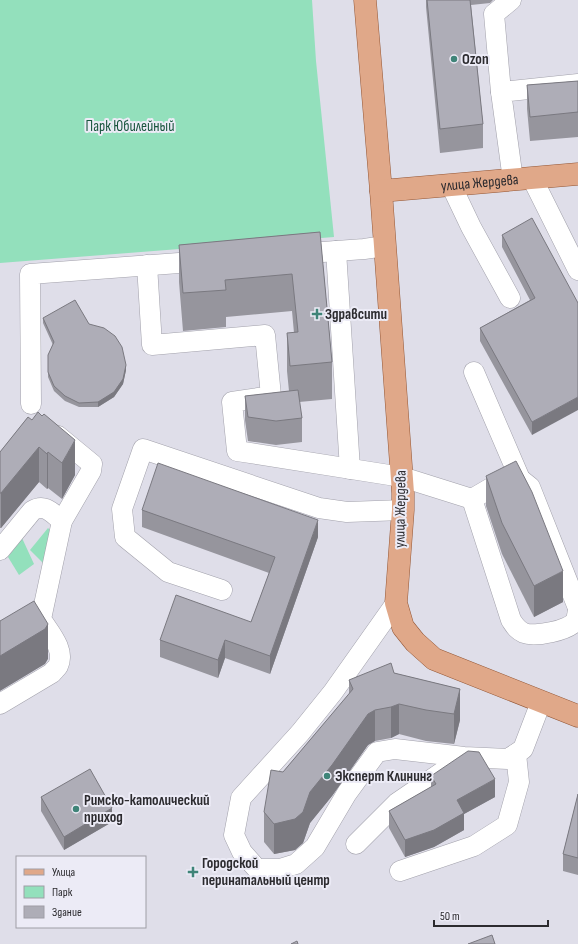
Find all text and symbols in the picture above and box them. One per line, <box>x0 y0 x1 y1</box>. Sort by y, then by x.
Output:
place label: Ozon <box>462 50 489 69</box>
marker: Ozon <box>449 54 459 64</box>
park label: Парк Юбилейный <box>86 117 174 136</box>
street label: улица Жердева <box>440 170 520 196</box>
place label: Здравсити <box>325 305 387 324</box>
marker: Здравсити <box>312 309 322 319</box>
street label: улица Жердева <box>390 470 411 548</box>
place label: Эксперт Клининг <box>335 767 432 786</box>
marker: Эксперт Клининг <box>322 771 332 781</box>
place label: Римско-католический приход <box>84 791 210 827</box>
marker: Римско-католический приход <box>71 804 81 814</box>
place label: Городской перинатальный центр <box>202 854 330 890</box>
legend <box>16 856 146 928</box>
text: Улица <box>52 865 76 880</box>
marker: Городской перинатальный центр <box>187 866 199 878</box>
text: Парк <box>52 885 73 900</box>
scale bar <box>434 902 548 928</box>
text: Здание <box>52 905 82 920</box>
text: 50 m <box>440 909 460 924</box>

